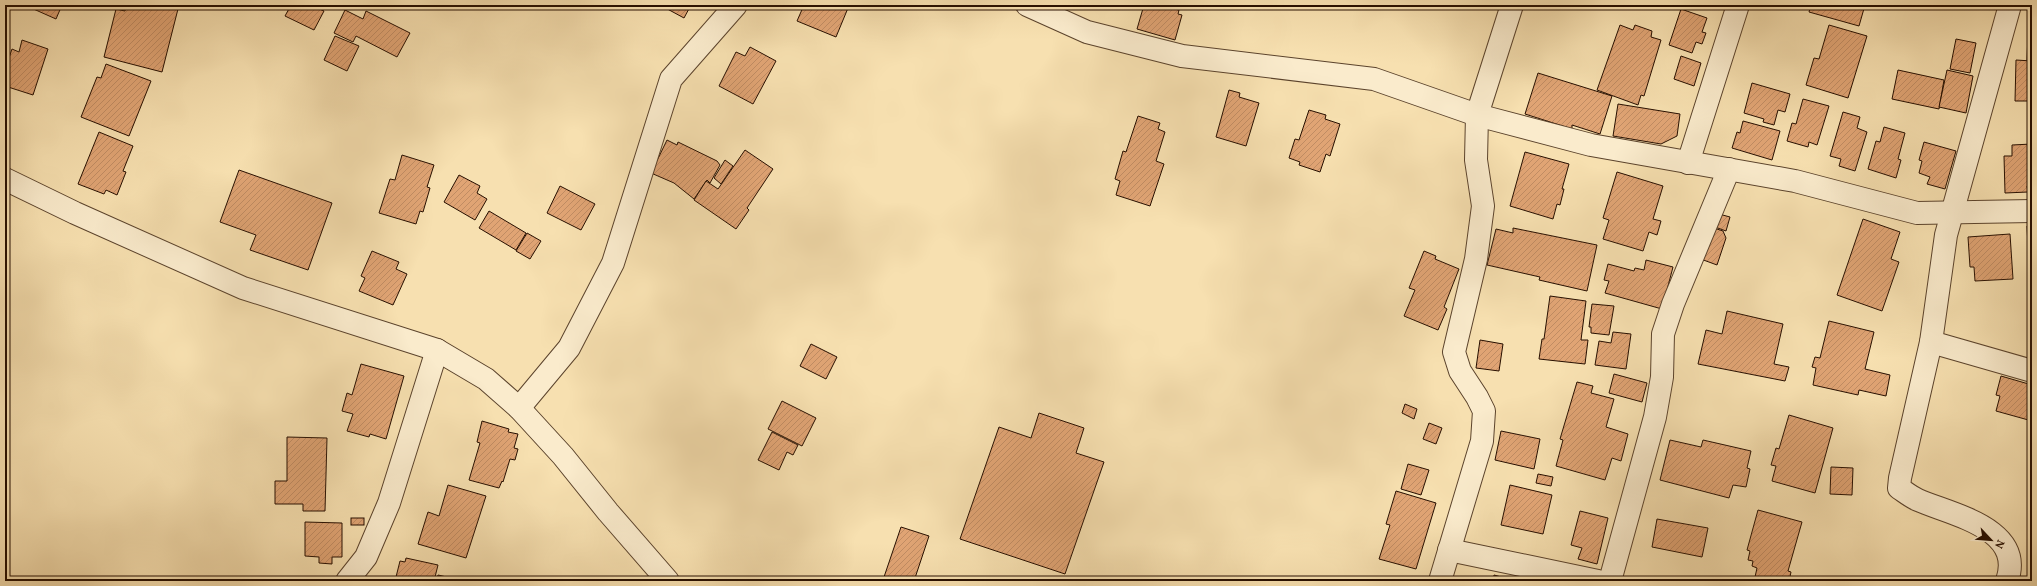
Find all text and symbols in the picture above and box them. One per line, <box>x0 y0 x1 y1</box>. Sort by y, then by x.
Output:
north arrow <box>1971 520 2011 560</box>
text: N <box>1990 537 2007 551</box>

